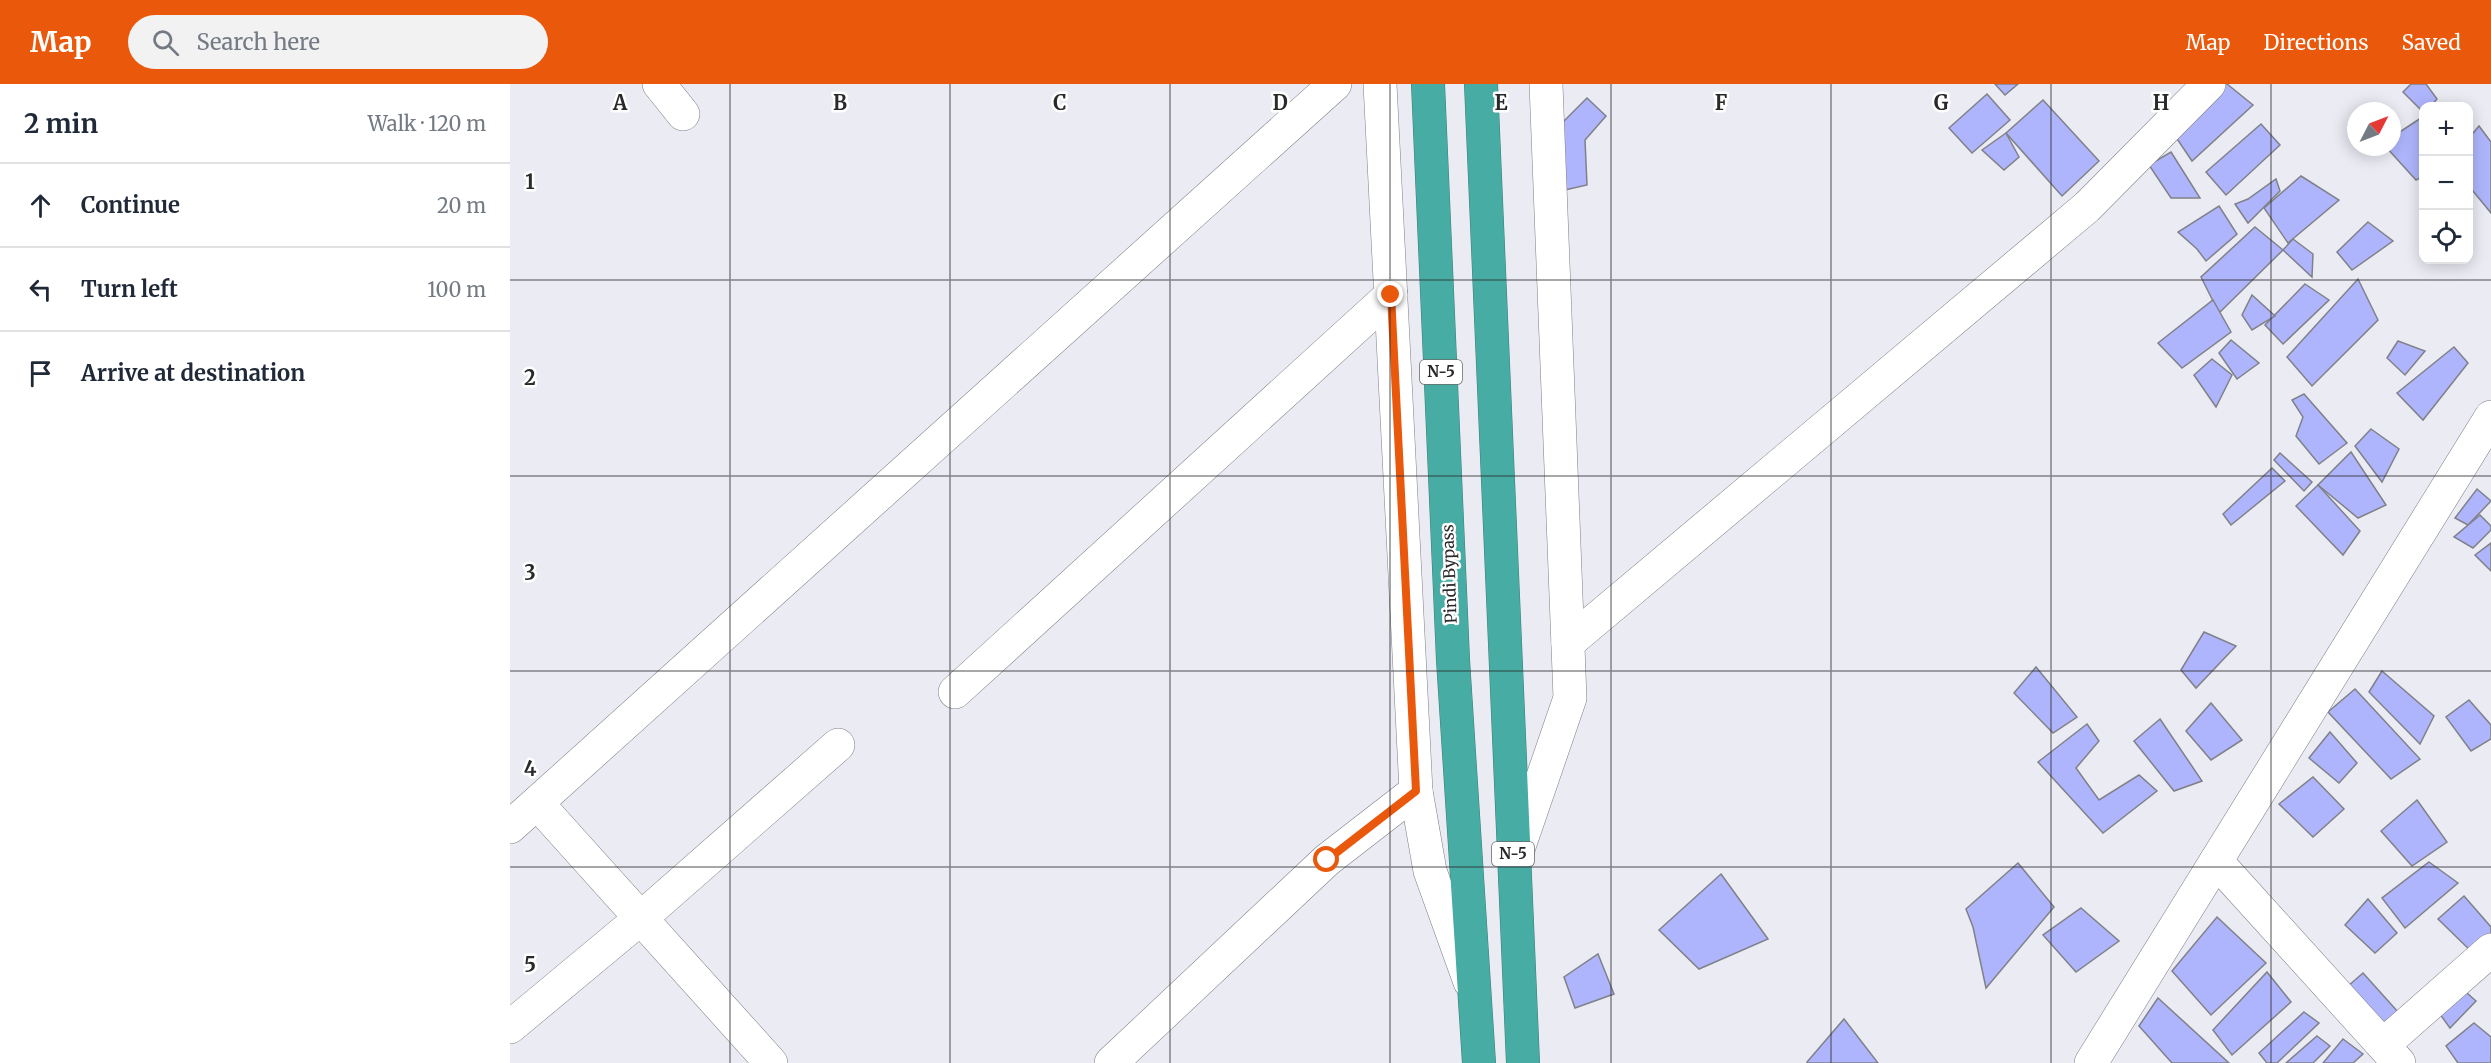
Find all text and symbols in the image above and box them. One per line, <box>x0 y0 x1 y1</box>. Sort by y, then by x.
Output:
search box <box>128 15 548 69</box>
text: Map <box>30 24 92 60</box>
icon: search <box>149 26 182 59</box>
text: Search here <box>197 28 320 56</box>
text: Map <box>2186 29 2230 56</box>
text: Directions <box>2263 29 2368 56</box>
text: Saved <box>2401 29 2461 56</box>
text: A <box>612 90 628 115</box>
text: B <box>833 90 847 115</box>
text: C <box>1053 90 1067 115</box>
text: D <box>1272 90 1288 115</box>
text: E <box>1494 90 1508 115</box>
text: F <box>1715 90 1728 115</box>
text: G <box>1934 90 1949 115</box>
text: H <box>2153 90 2169 115</box>
north arrow <box>2347 102 2401 156</box>
map controls <box>2419 102 2473 264</box>
button: + <box>2419 102 2473 156</box>
text: 2 min <box>24 107 98 140</box>
text: Walk · 120 m <box>368 111 486 136</box>
button: − <box>2419 156 2473 210</box>
text: 1 <box>525 169 535 194</box>
icon: ahead <box>24 189 57 222</box>
text: Continue <box>81 191 180 219</box>
text: 20 m <box>437 193 486 218</box>
button: locate <box>2419 210 2473 264</box>
icon: left <box>24 273 57 306</box>
text: Turn left <box>81 275 178 303</box>
text: 100 m <box>427 277 486 302</box>
route end <box>1377 281 1403 307</box>
icon: arrive <box>24 357 57 390</box>
text: Arrive at destination <box>81 359 305 387</box>
road number: N-5 <box>1420 360 1462 384</box>
text: 2 <box>524 365 536 390</box>
street label: Pindi Bypass <box>1437 524 1461 624</box>
text: 3 <box>524 560 536 585</box>
text: 4 <box>524 756 537 781</box>
road number: N-5 <box>1492 842 1534 866</box>
route start <box>1313 846 1339 872</box>
text: 5 <box>524 952 536 977</box>

